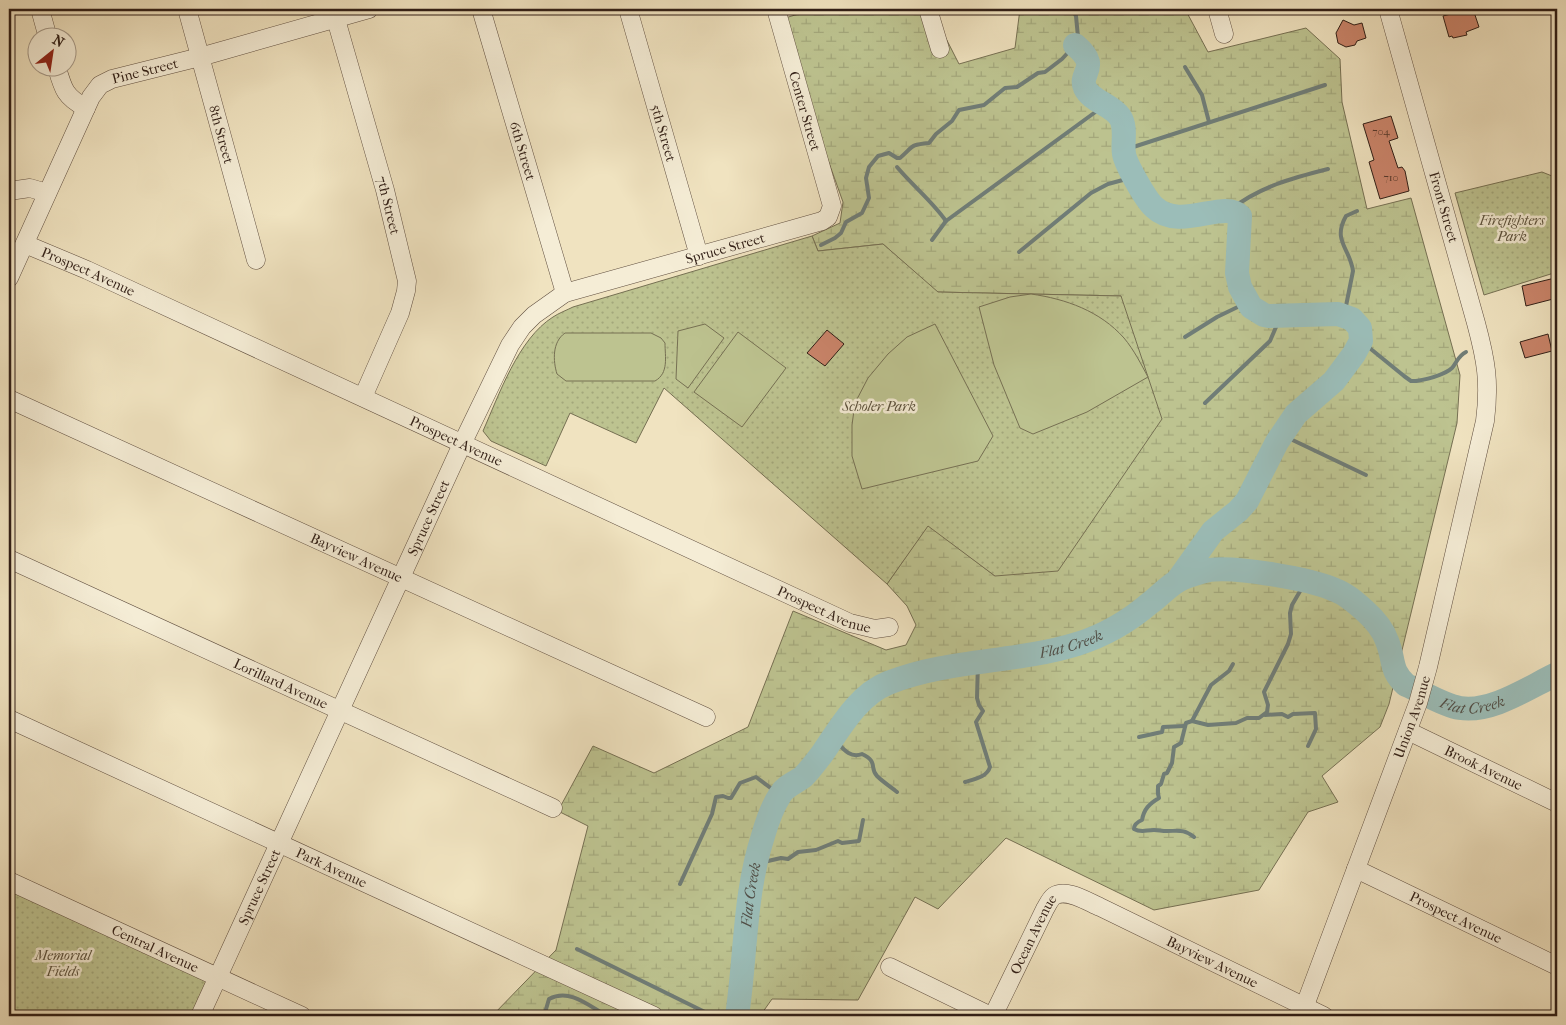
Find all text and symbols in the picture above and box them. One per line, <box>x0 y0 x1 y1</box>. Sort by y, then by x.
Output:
north arrow <box>28 28 78 78</box>
text: N <box>49 31 67 51</box>
street label: Pine Street <box>110 55 180 88</box>
street label: Center Street <box>785 69 824 153</box>
street label: 5th Street <box>647 102 679 164</box>
street label: 8th Street <box>205 103 237 166</box>
street label: 6th Street <box>506 120 539 182</box>
house number: 704 <box>1372 125 1390 138</box>
street label: Front Street <box>1425 170 1462 245</box>
house number: 710 <box>1383 171 1399 184</box>
street label: 7th Street <box>372 174 403 236</box>
park label: Firefighters Park <box>1478 212 1545 245</box>
street label: Spruce Street <box>684 229 767 268</box>
street label: Prospect Avenue <box>39 244 138 300</box>
park label: Scholer Park <box>841 398 916 415</box>
street label: Prospect Avenue <box>407 412 505 470</box>
street label: Spruce Street <box>404 477 453 559</box>
street label: Bayview Avenue <box>308 530 405 586</box>
street label: Prospect Avenue <box>774 582 873 637</box>
water label: Flat Creek <box>1037 626 1106 662</box>
street label: Lorillard Avenue <box>231 655 330 713</box>
street label: Union Avenue <box>1390 674 1434 761</box>
water label: Flat Creek <box>1437 692 1507 718</box>
street label: Brook Avenue <box>1442 742 1525 794</box>
street label: Park Avenue <box>293 844 369 892</box>
street label: Spruce Street <box>235 846 284 928</box>
water label: Flat Creek <box>737 861 765 929</box>
street label: Prospect Avenue <box>1407 888 1505 947</box>
street label: Ocean Avenue <box>1007 891 1061 977</box>
street label: Central Avenue <box>109 921 201 976</box>
street label: Bayview Avenue <box>1164 933 1261 992</box>
park label: Memorial Fields <box>34 947 93 980</box>

